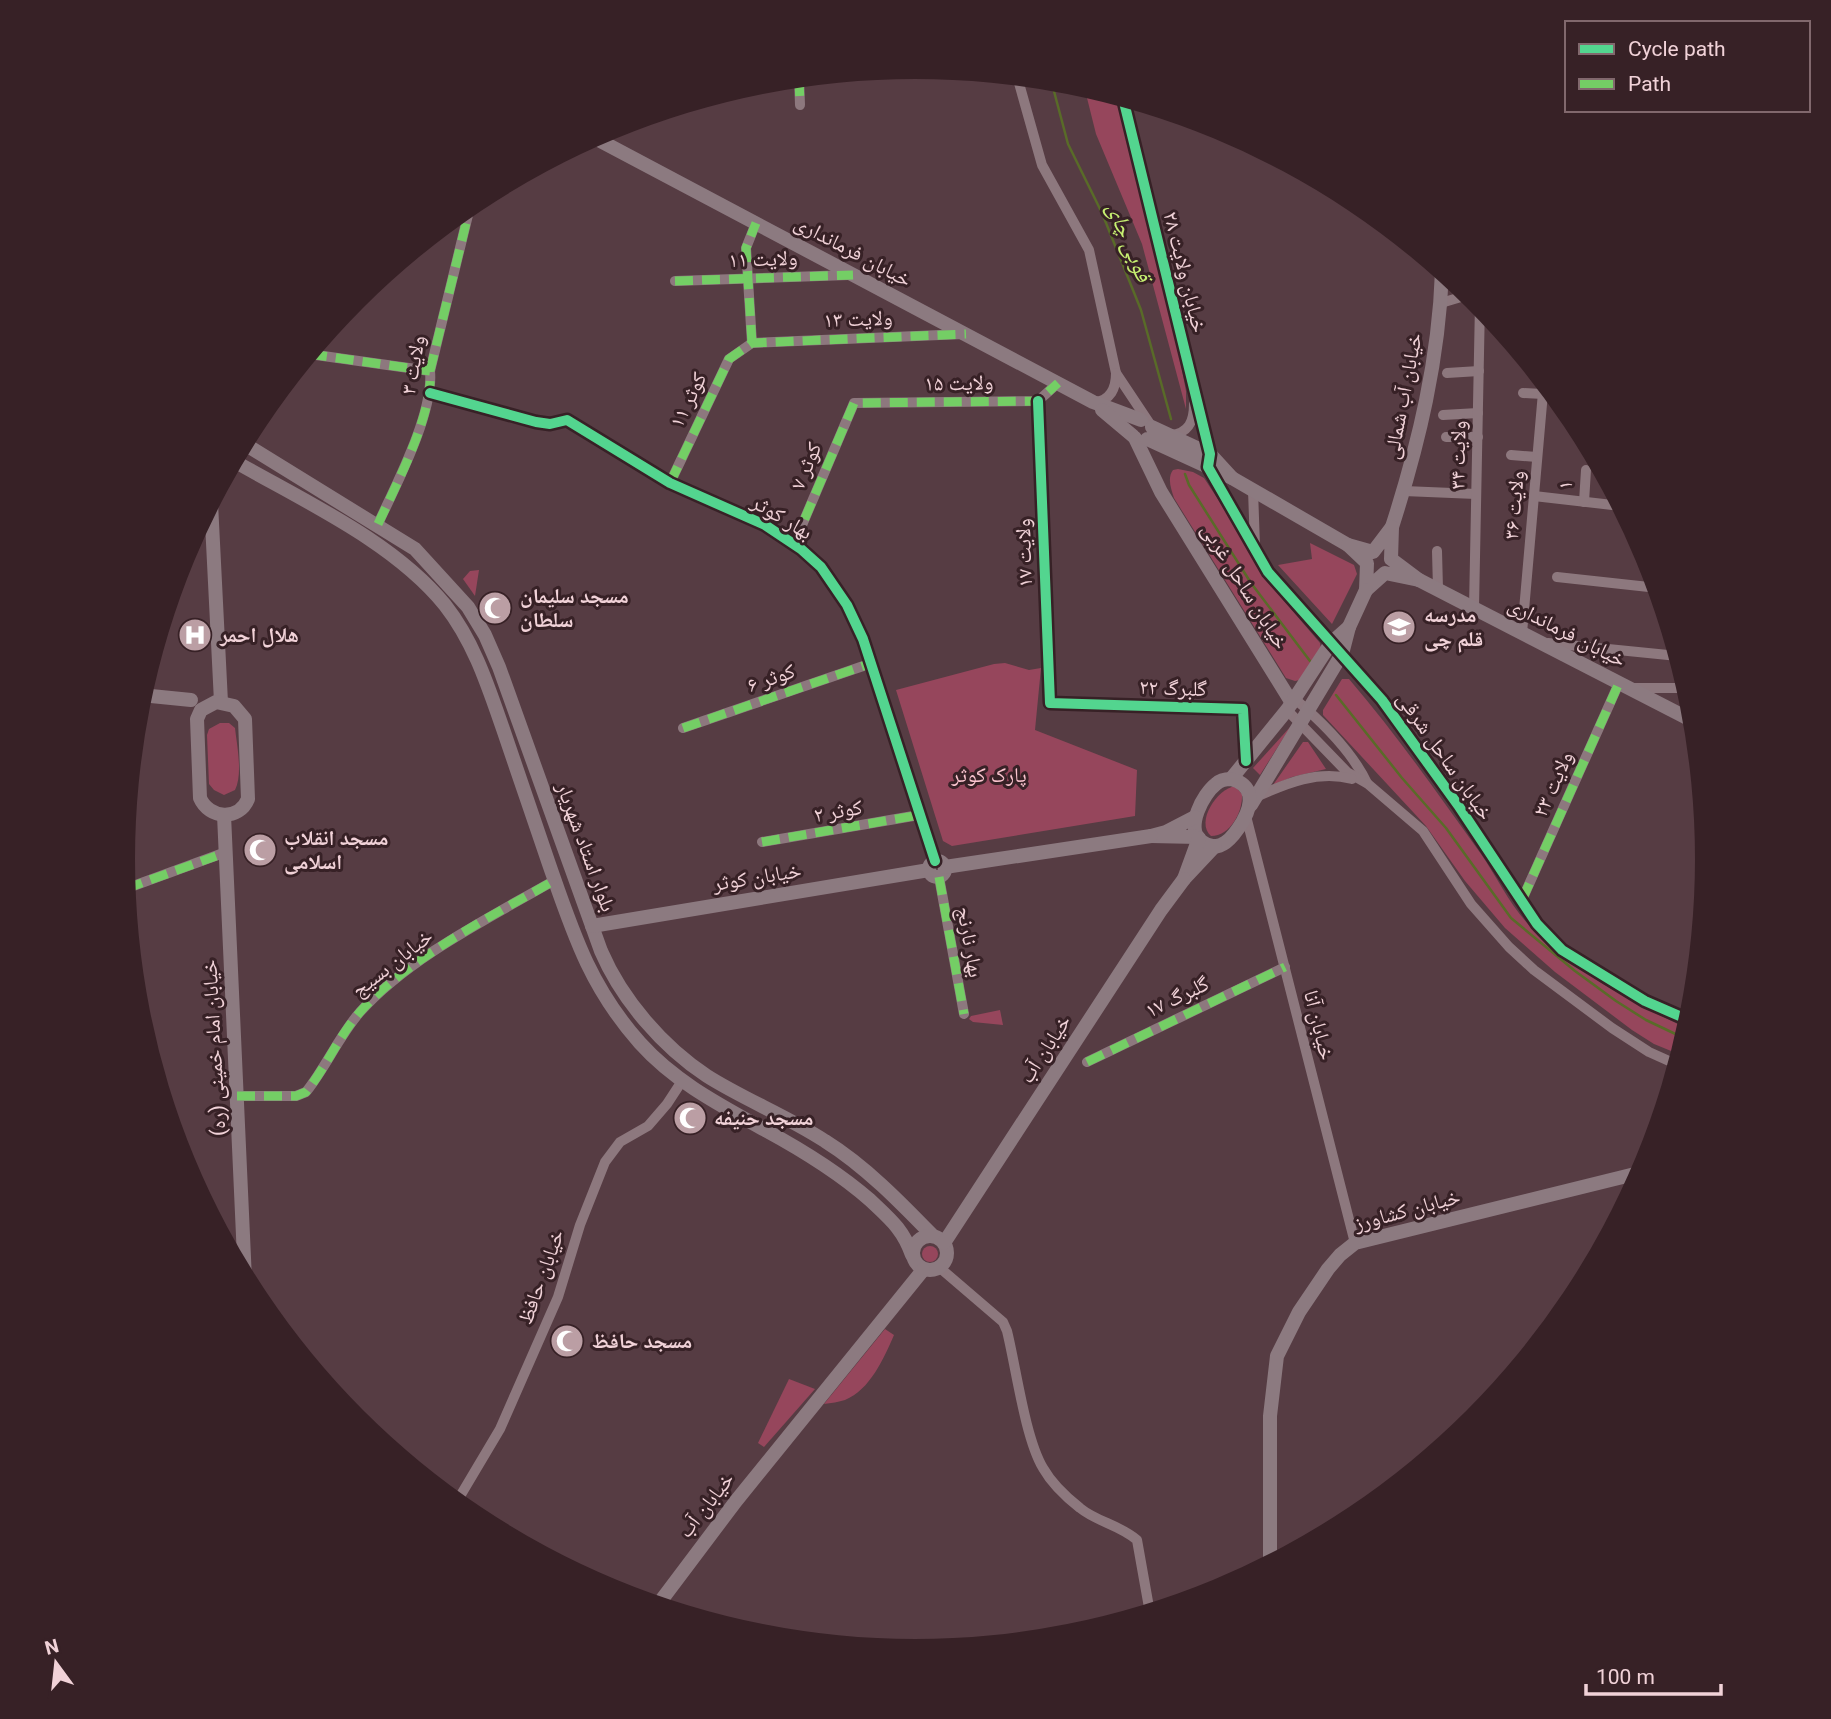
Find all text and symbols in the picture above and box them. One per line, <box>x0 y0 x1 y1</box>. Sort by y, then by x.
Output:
legend <box>1565 21 1810 112</box>
text: Cycle path <box>1628 37 1726 61</box>
text: Path <box>1628 72 1671 96</box>
water label: قوبی چای <box>1101 199 1159 289</box>
street label: خیابان ولایت ۲۸ <box>1158 209 1212 335</box>
street label: خیابان فرمانداری <box>790 210 916 292</box>
street label: ولایت ۱۱ <box>728 246 798 272</box>
street label: ولایت ۱۳ <box>823 306 893 332</box>
street label: خیابان آب شمالی <box>1379 331 1428 461</box>
street label: ولایت ۳ <box>396 334 430 396</box>
street label: کوثر ۱۱ <box>664 368 712 431</box>
street label: ولایت ۱۵ <box>924 370 994 396</box>
street label: ولایت ۳۴ <box>1445 420 1471 490</box>
street label: کوثر ۷ <box>785 439 827 493</box>
street label: ولایت ۳۶ <box>1499 470 1529 540</box>
street label: ۱ <box>1553 479 1577 491</box>
street label: بهار کوثر <box>746 489 817 544</box>
street label: ولایت ۱۷ <box>1011 518 1037 588</box>
street label: خیابان ساحل غربی <box>1196 518 1293 654</box>
place label: مسجد سلیمان سلطان <box>520 584 629 632</box>
mosque icon: مسجد سلیمان سلطان <box>476 589 514 627</box>
street label: خیابان فرمانداری <box>1504 592 1630 672</box>
place label: مدرسه قلم چی <box>1424 603 1483 653</box>
school or university icon: مدرسه قلم چی <box>1380 608 1418 646</box>
hospital icon: هلال احمر <box>176 616 214 654</box>
place label: هلال احمر <box>219 623 299 648</box>
street label: کوثر ۶ <box>744 659 798 697</box>
street label: گلبرگ ۲۲ <box>1139 675 1208 701</box>
street label: خیابان ساحل شرقی <box>1391 687 1498 825</box>
street label: ولایت ۲۳ <box>1528 748 1578 820</box>
park label: پارک کوثر <box>950 763 1027 787</box>
street label: بلوار استاد شهریار <box>551 778 620 915</box>
street label: کوثر ۲ <box>812 795 864 827</box>
place label: مسجد انقلاب اسلامی <box>284 826 388 875</box>
mosque icon: مسجد انقلاب اسلامی <box>241 831 279 869</box>
street label: خیابان کوثر <box>710 858 803 896</box>
street label: بهار نارنج <box>951 905 988 979</box>
street label: خیابان بسیج <box>347 924 438 1003</box>
street label: خیابان امام خمینی (ره) <box>197 959 233 1137</box>
street label: گلبرگ ۱۷ <box>1141 971 1213 1023</box>
street label: خیابان آنا <box>1299 988 1339 1062</box>
street label: خیابان آب <box>1014 1011 1076 1087</box>
mosque icon: مسجد حنیفه <box>671 1099 709 1137</box>
place label: مسجد حنیفه <box>714 1106 814 1130</box>
street label: خیابان کشاورز <box>1350 1184 1463 1236</box>
street label: خیابان حافظ <box>513 1227 569 1327</box>
mosque icon: مسجد حافظ <box>548 1322 586 1360</box>
place label: مسجد حافظ <box>592 1329 692 1353</box>
street label: خیابان آب <box>673 1468 739 1542</box>
north arrow <box>21 1628 91 1698</box>
text: N <box>42 1634 61 1660</box>
scale bar <box>1586 1652 1721 1696</box>
text: 100 m <box>1596 1665 1655 1689</box>

